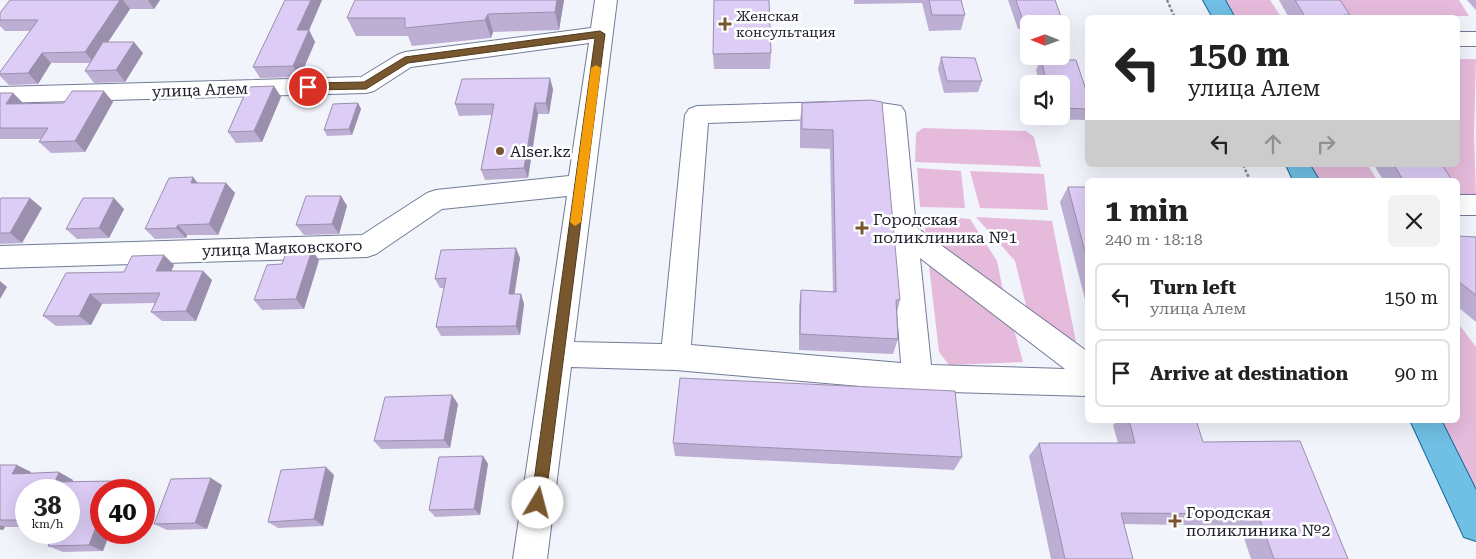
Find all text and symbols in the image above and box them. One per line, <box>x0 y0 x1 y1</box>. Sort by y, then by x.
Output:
place label: Женская консультация <box>736 8 836 40</box>
north arrow <box>1020 15 1070 65</box>
map controls <box>1020 15 1070 125</box>
marker: Женская консультация <box>718 17 732 31</box>
text: 150 m <box>1188 34 1289 75</box>
icon: left <box>1105 35 1170 100</box>
pin <box>287 66 329 108</box>
icon: arrive <box>294 73 322 101</box>
button: sound <box>1020 75 1070 125</box>
text: улица Алем <box>1188 76 1320 101</box>
street label: улица Алем <box>152 79 248 101</box>
icon: left <box>1206 130 1234 158</box>
icon: ahead <box>1259 130 1287 158</box>
icon: right <box>1312 130 1340 158</box>
place label: Alser.kz <box>510 142 571 161</box>
marker: Alser.kz <box>494 145 506 157</box>
text: 1 min <box>1105 193 1188 228</box>
button: close <box>1388 195 1440 247</box>
place label: Городская поликлиника №1 <box>873 210 1018 247</box>
marker: Городская поликлиника №1 <box>855 221 869 235</box>
text: 240 m · 18:18 <box>1105 230 1203 249</box>
street label: улица Маяковского <box>201 236 363 260</box>
text: Turn left <box>1150 276 1236 299</box>
icon: left <box>1107 283 1135 311</box>
text: 150 m <box>1384 286 1438 309</box>
text: улица Алем <box>1150 299 1246 318</box>
icon: arrive <box>1107 359 1135 387</box>
text: Arrive at destination <box>1150 362 1348 385</box>
text: 90 m <box>1395 362 1438 385</box>
position arrow <box>511 476 563 528</box>
speed limit sign: 40 <box>90 479 155 544</box>
text: 38 <box>33 491 62 520</box>
place label: Городская поликлиника №2 <box>1186 503 1331 540</box>
marker: Городская поликлиника №2 <box>1168 514 1182 528</box>
text: km/h <box>31 517 64 531</box>

